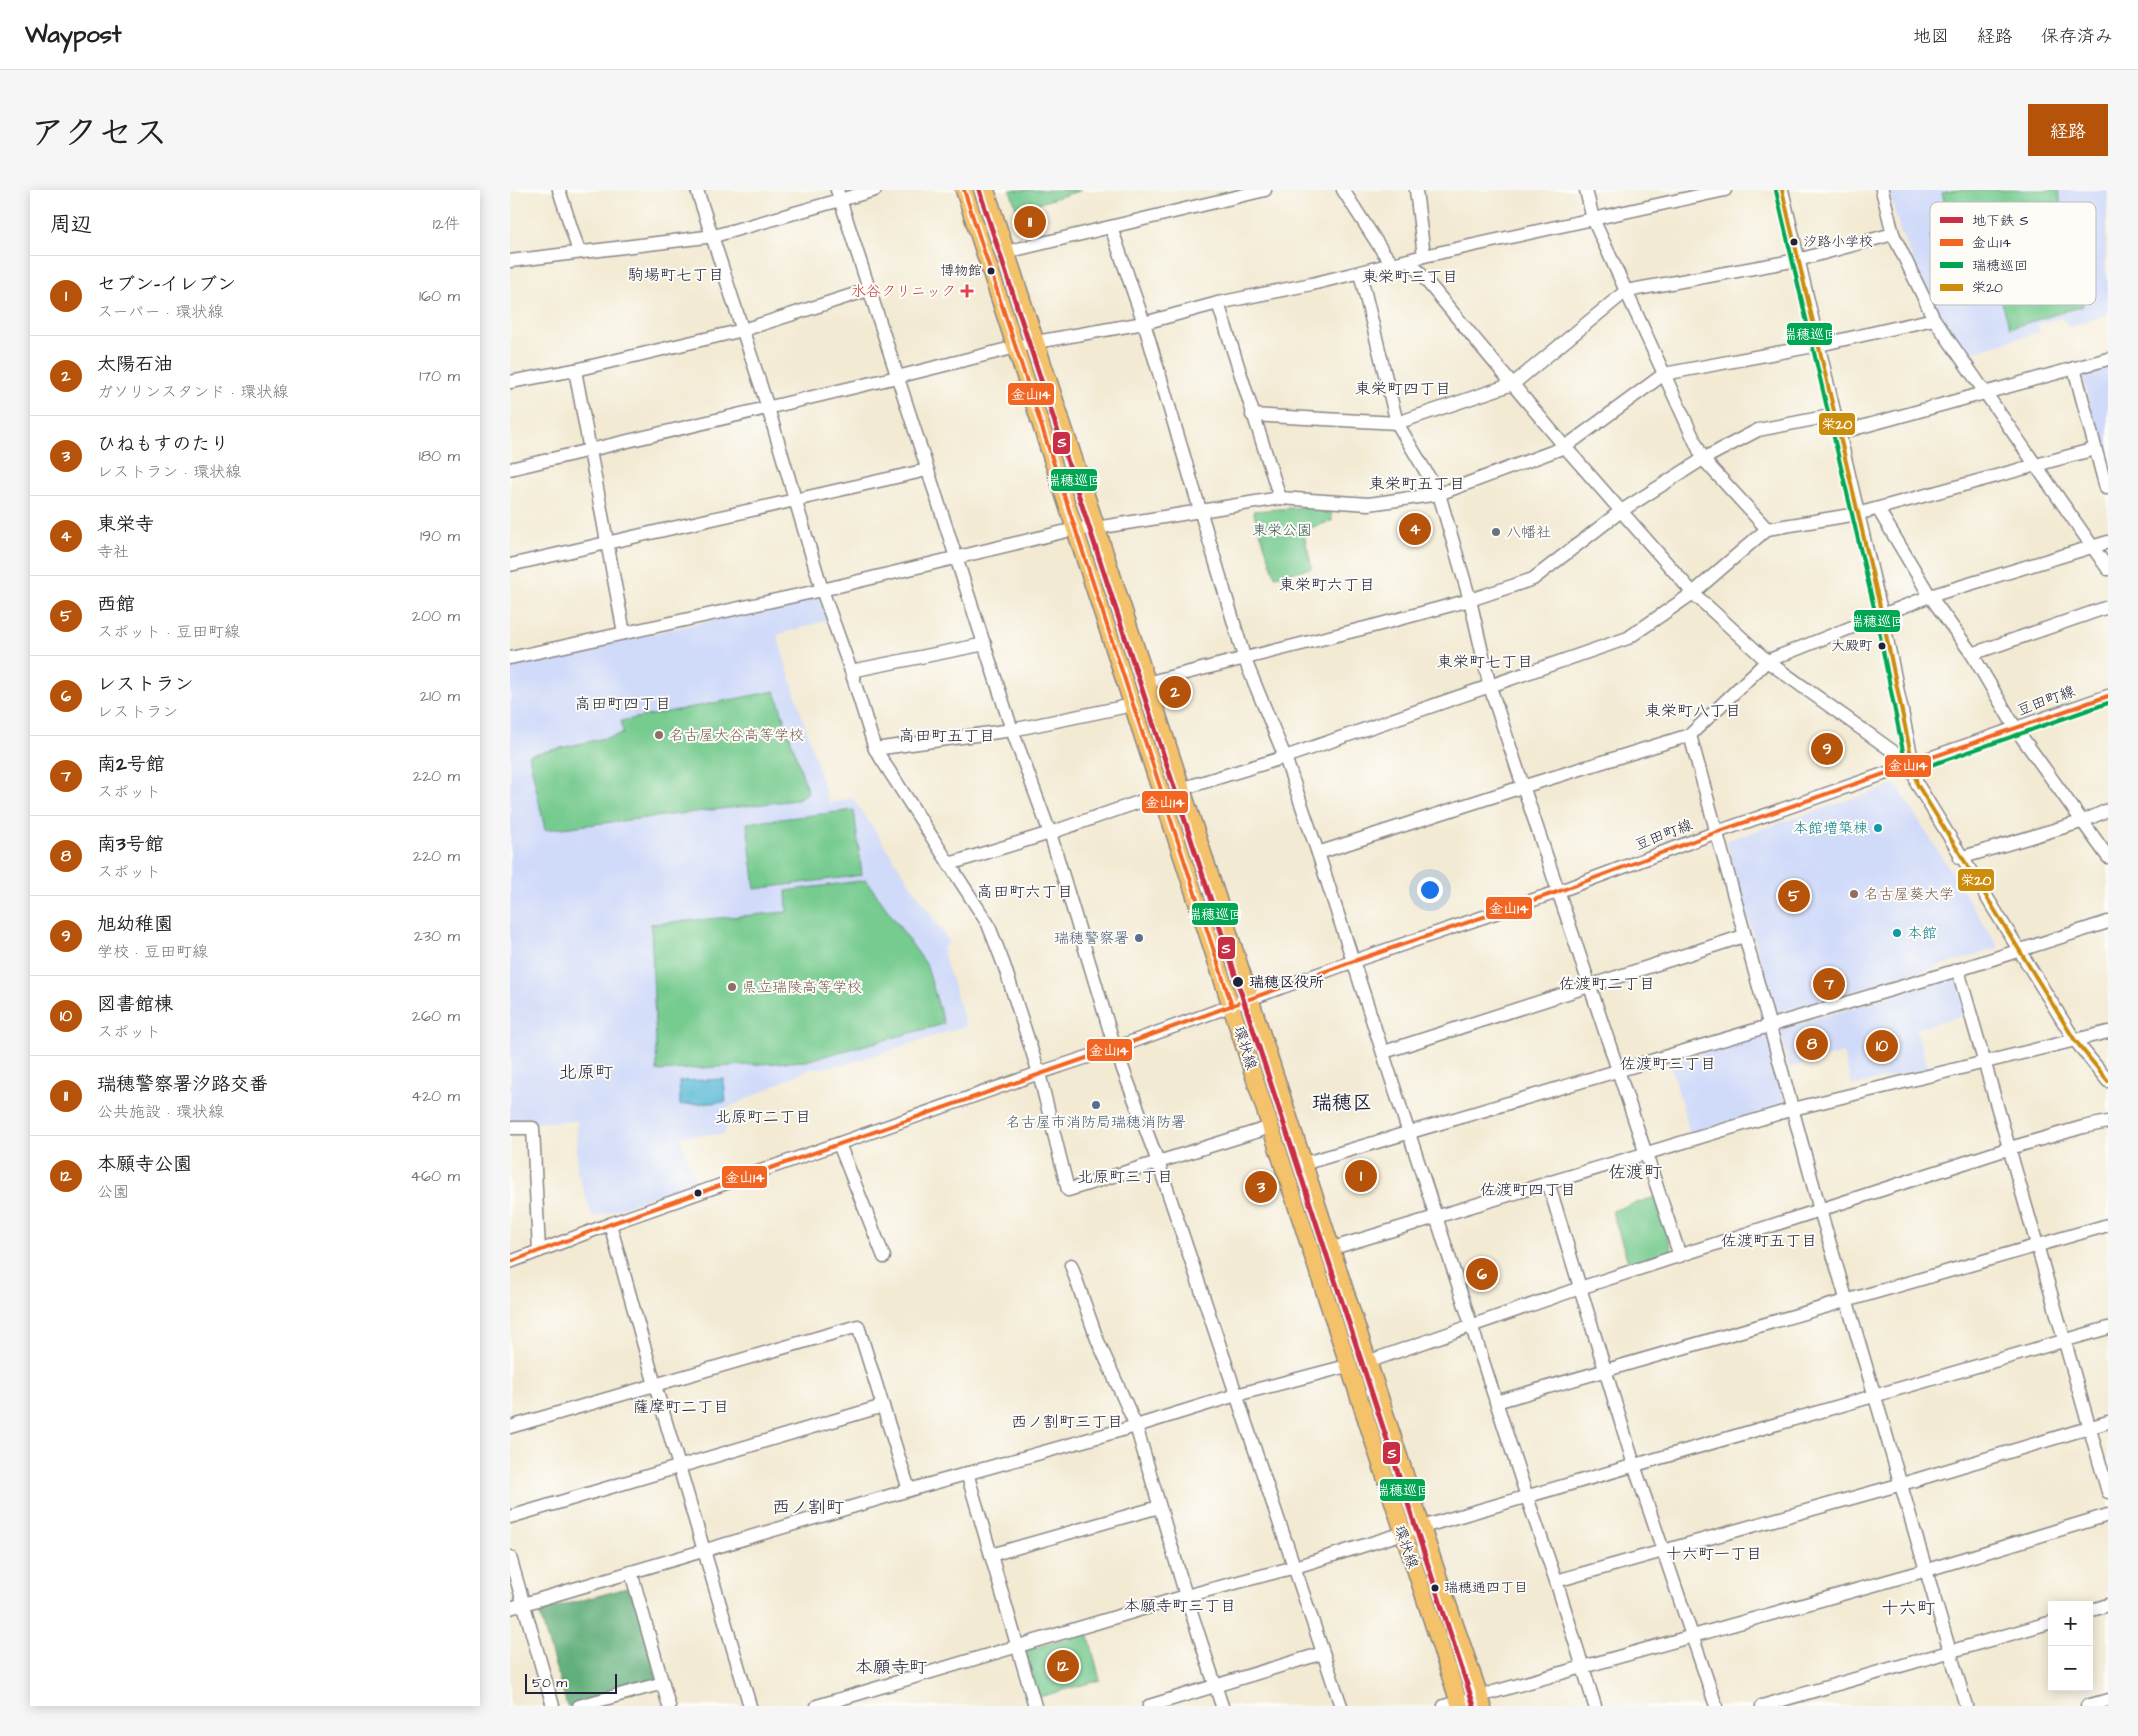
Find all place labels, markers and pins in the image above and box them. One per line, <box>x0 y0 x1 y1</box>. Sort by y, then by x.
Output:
pin: 11 <box>1014 203 1046 241</box>
place label: 汐路小学校 <box>1803 232 1873 252</box>
marker: 汐路小学校 <box>1789 237 1799 247</box>
place label: 博物館 <box>940 261 982 281</box>
marker: 博物館 <box>986 266 996 276</box>
place label: 水谷クリニック <box>851 281 956 302</box>
marker: 水谷クリニック <box>960 284 974 298</box>
pin: 4 <box>1399 510 1431 548</box>
place label: 八幡社 <box>1506 522 1551 543</box>
marker: 八幡社 <box>1490 526 1502 538</box>
place label: 大殿町 <box>1831 636 1873 656</box>
marker: 大殿町 <box>1877 641 1887 651</box>
pin: 2 <box>1159 673 1191 711</box>
place label: 名古屋大谷高等学校 <box>669 725 804 746</box>
marker: 名古屋大谷高等学校 <box>653 729 665 741</box>
pin: 9 <box>1811 730 1843 768</box>
place label: 本館増築棟 <box>1793 818 1868 839</box>
marker: 本館増築棟 <box>1872 822 1884 834</box>
pin: 5 <box>1778 877 1810 915</box>
place label: 名古屋葵大学 <box>1864 884 1954 905</box>
marker: 名古屋葵大学 <box>1848 888 1860 900</box>
place label: 本館 <box>1907 923 1937 944</box>
marker: 本館 <box>1891 927 1903 939</box>
place label: 瑞穂警察署 <box>1054 928 1129 949</box>
marker: 瑞穂警察署 <box>1133 932 1145 944</box>
pin: 7 <box>1813 965 1845 1003</box>
place label: 瑞穂区役所 <box>1249 972 1324 993</box>
marker: 瑞穂区役所 <box>1231 975 1245 989</box>
place label: 県立瑞陵高等学校 <box>742 977 862 998</box>
marker: 県立瑞陵高等学校 <box>726 981 738 993</box>
pin: 8 <box>1796 1025 1828 1063</box>
pin: 10 <box>1866 1027 1898 1065</box>
marker: 名古屋市消防局瑞穂消防署 <box>1090 1099 1102 1111</box>
place label: 名古屋市消防局瑞穂消防署 <box>1006 1112 1186 1133</box>
pin: 1 <box>1345 1157 1377 1195</box>
pin: 3 <box>1245 1168 1277 1206</box>
unlabelled marker <box>693 1188 703 1198</box>
pin: 6 <box>1466 1255 1498 1293</box>
place label: 瑞穂通四丁目 <box>1444 1578 1528 1598</box>
marker: 瑞穂通四丁目 <box>1430 1583 1440 1593</box>
pin: 12 <box>1047 1647 1079 1685</box>

